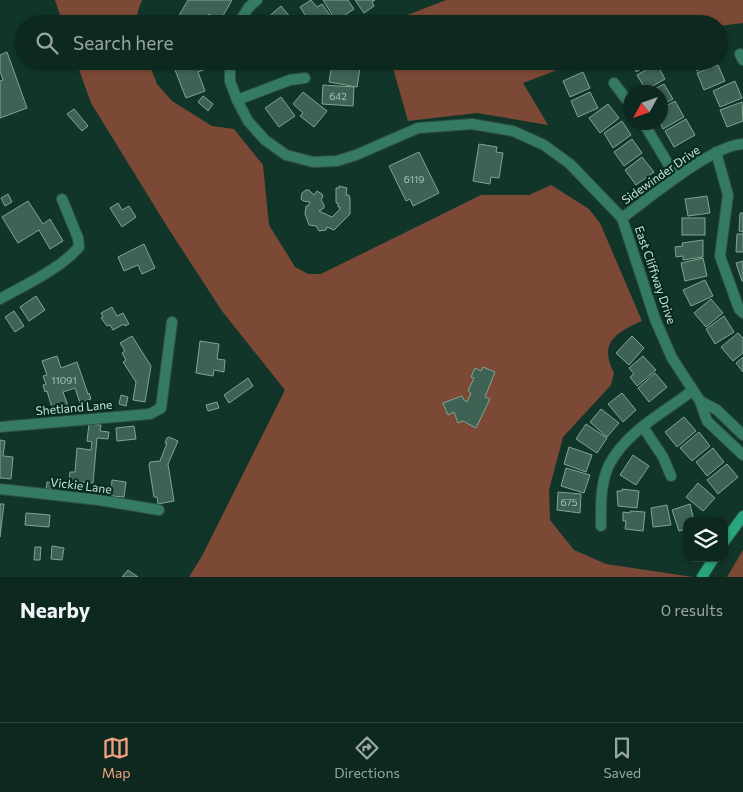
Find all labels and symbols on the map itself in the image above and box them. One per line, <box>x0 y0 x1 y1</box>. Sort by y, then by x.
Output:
north arrow <box>623 85 668 130</box>
house number: 642 <box>329 90 347 102</box>
street label: Sidewinder Drive <box>619 142 702 206</box>
house number: 6119 <box>404 173 424 185</box>
street label: East Cliffway Drive <box>633 224 679 326</box>
house number: 11091 <box>51 374 77 386</box>
street label: Shetland Lane <box>35 397 113 417</box>
street label: Vickie Lane <box>50 474 113 496</box>
house number: 675 <box>560 496 578 508</box>

